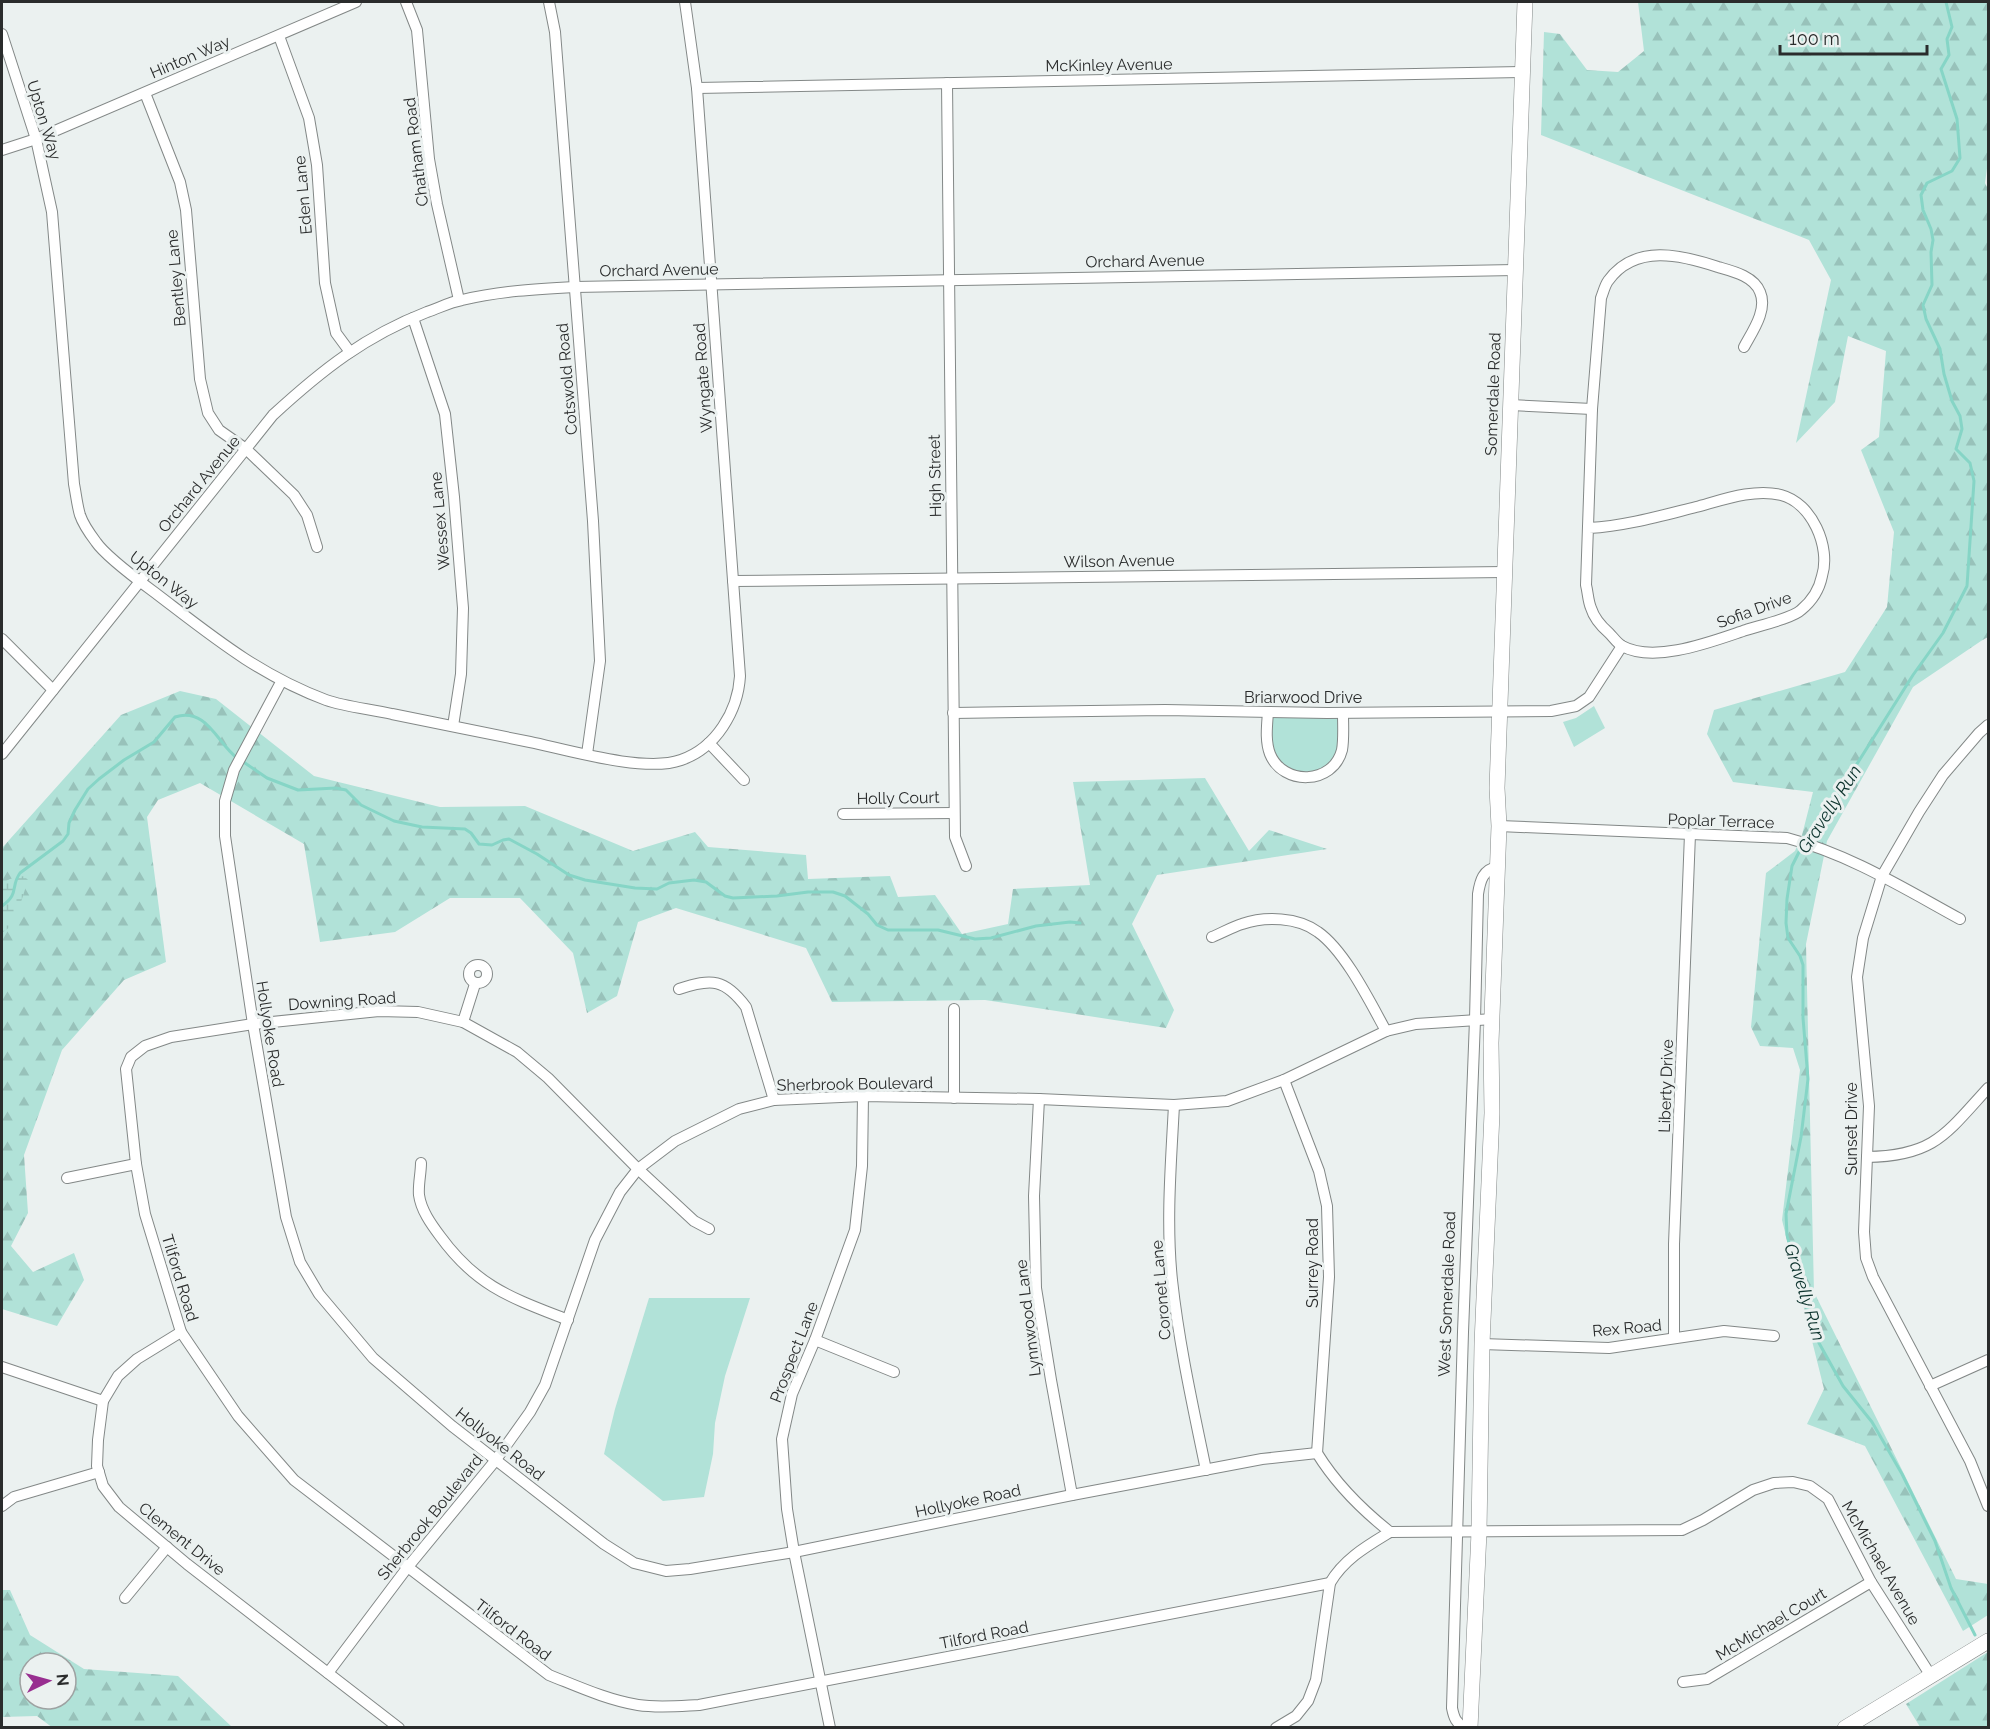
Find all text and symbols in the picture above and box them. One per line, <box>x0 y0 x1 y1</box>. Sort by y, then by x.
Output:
scale bar <box>1780 18 1927 56</box>
text: 100 m <box>1789 28 1840 49</box>
street label: Hinton Way <box>147 31 233 82</box>
street label: McKinley Avenue <box>1045 54 1173 76</box>
street label: Upton Way <box>23 78 65 162</box>
street label: Chatham Road <box>400 96 432 208</box>
street label: Eden Lane <box>290 155 316 235</box>
street label: Bentley Lane <box>162 229 190 327</box>
street label: Orchard Avenue <box>1085 250 1205 272</box>
street label: Orchard Avenue <box>599 259 719 281</box>
street label: Cotswold Road <box>553 322 581 436</box>
street label: Wyngate Road <box>690 322 716 434</box>
street label: Somerdale Road <box>1481 332 1505 456</box>
street label: Orchard Avenue <box>154 432 244 536</box>
street label: High Street <box>925 434 945 518</box>
street label: Wessex Lane <box>426 471 454 571</box>
street label: Upton Way <box>126 547 203 613</box>
street label: Wilson Avenue <box>1063 551 1175 571</box>
street label: Sofia Drive <box>1714 588 1794 632</box>
street label: Briarwood Drive <box>1244 688 1362 707</box>
water label: Gravelly Run <box>1793 761 1865 857</box>
street label: Holly Court <box>856 788 940 808</box>
street label: Poplar Terrace <box>1667 810 1775 832</box>
street label: Hollyoke Road <box>252 979 288 1089</box>
street label: Downing Road <box>287 988 397 1014</box>
street label: Liberty Drive <box>1655 1039 1677 1133</box>
street label: Sherbrook Boulevard <box>777 1073 933 1095</box>
street label: Sunset Drive <box>1842 1082 1861 1176</box>
street label: West Somerdale Road <box>1435 1211 1459 1377</box>
street label: Surrey Road <box>1303 1218 1322 1308</box>
street label: Tilford Road <box>158 1232 202 1324</box>
street label: Coronet Lane <box>1147 1239 1175 1341</box>
water label: Gravelly Run <box>1780 1241 1830 1343</box>
street label: Lynnwood Lane <box>1011 1258 1045 1378</box>
street label: Prospect Lane <box>766 1299 822 1405</box>
street label: Rex Road <box>1591 1315 1663 1341</box>
street label: Hollyoke Road <box>452 1403 548 1485</box>
street label: Sherbrook Boulevard <box>373 1450 487 1584</box>
street label: Hollyoke Road <box>913 1481 1023 1521</box>
street label: Clement Drive <box>135 1498 229 1580</box>
street label: McMichael Avenue <box>1838 1498 1924 1628</box>
street label: McMichael Court <box>1712 1583 1830 1664</box>
street label: Tilford Road <box>471 1595 555 1665</box>
street label: Tilford Road <box>938 1617 1030 1653</box>
north arrow <box>18 1651 78 1711</box>
text: N <box>52 1673 72 1687</box>

